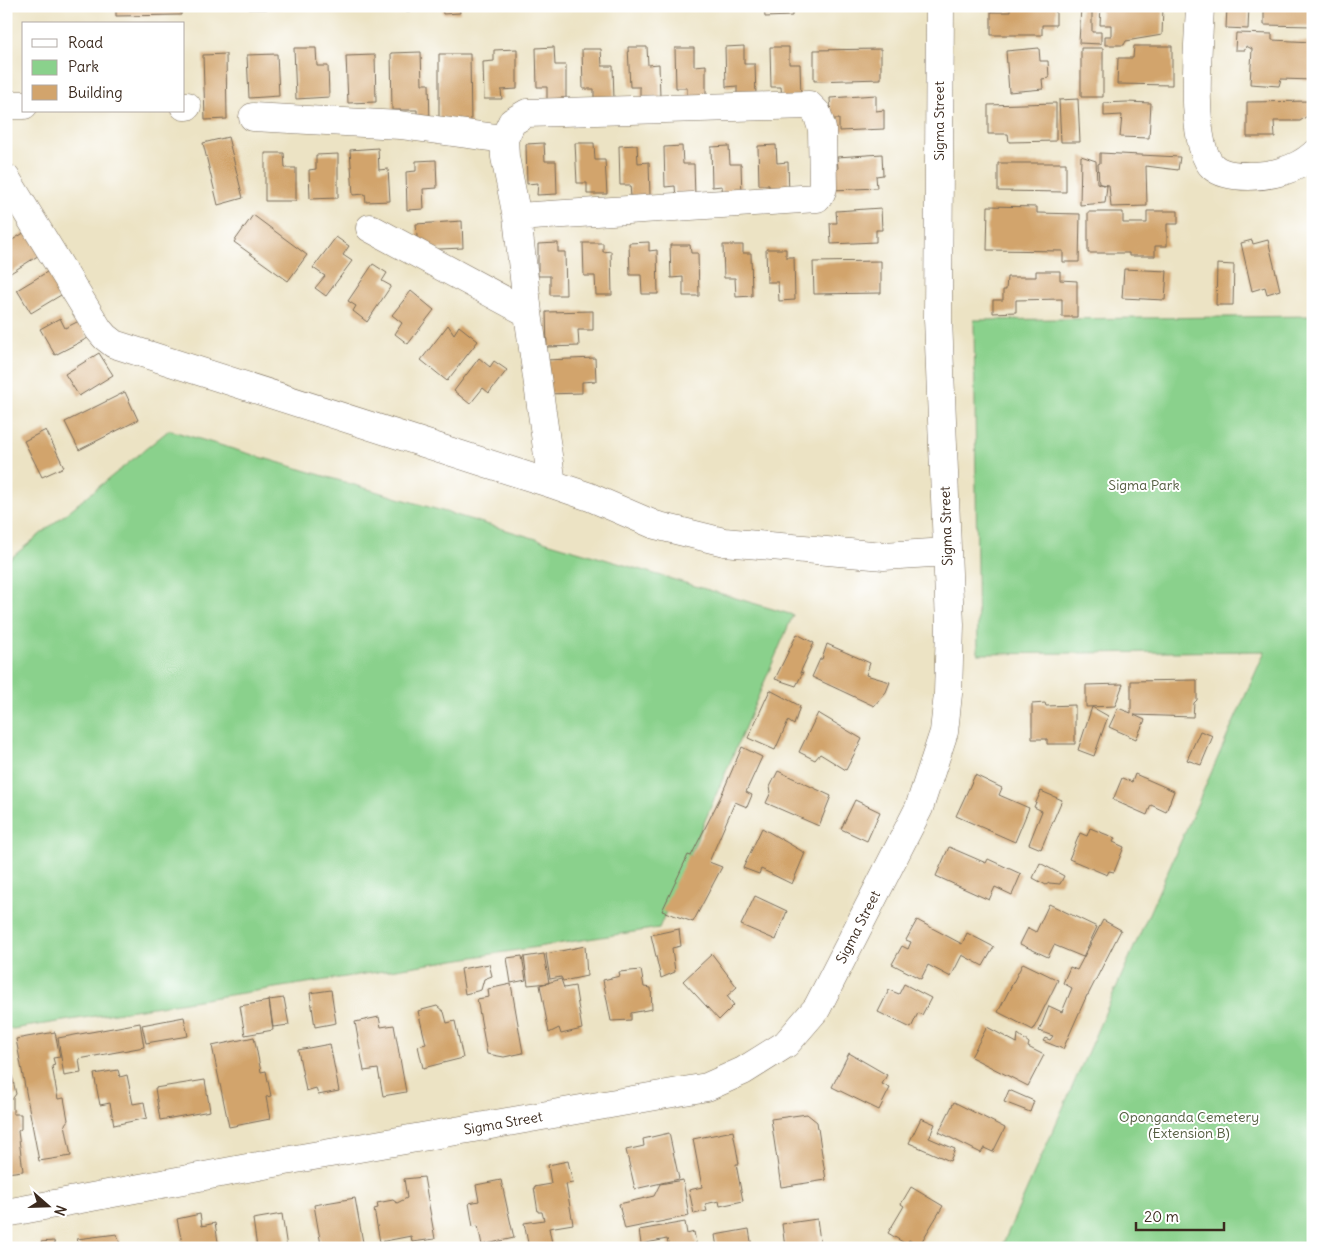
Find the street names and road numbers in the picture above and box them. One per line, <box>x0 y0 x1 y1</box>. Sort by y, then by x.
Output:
street label: Sigma Street <box>930 81 948 161</box>
street label: Sigma Street <box>936 486 956 566</box>
street label: Sigma Street <box>832 887 884 967</box>
street label: Sigma Street <box>462 1107 544 1139</box>

